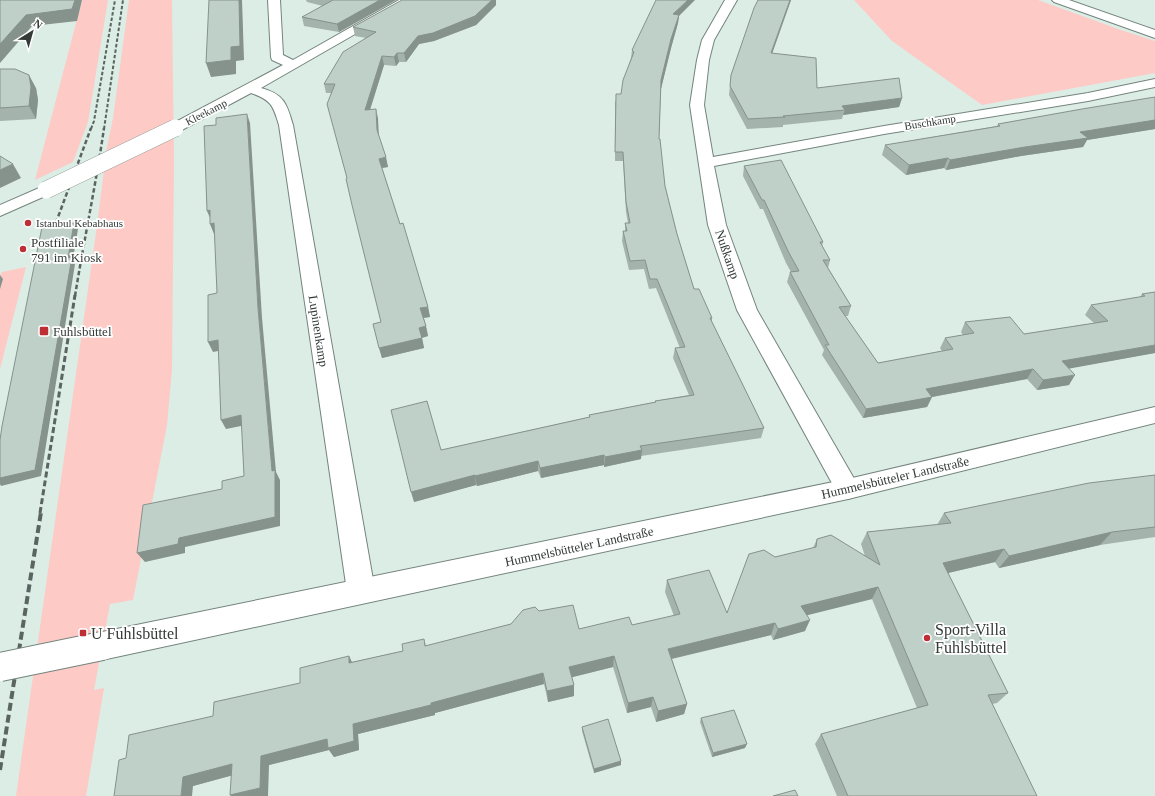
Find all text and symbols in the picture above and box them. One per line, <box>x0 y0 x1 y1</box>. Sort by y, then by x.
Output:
north arrow <box>12 12 52 52</box>
text: N <box>31 17 45 31</box>
street label: Kleekamp <box>183 96 229 128</box>
street label: Buschkamp <box>903 112 957 132</box>
place label: Istanbul Kebabhaus <box>36 217 123 229</box>
marker: Istanbul Kebabhaus <box>23 218 33 228</box>
street label: Nußkamp <box>712 227 743 281</box>
place label: Postfiliale 791 im Kiosk <box>31 235 102 265</box>
marker: Postfiliale 791 im Kiosk <box>18 244 28 254</box>
street label: Lupinenkamp <box>305 294 332 368</box>
place label: Fuhlsbüttel <box>53 324 112 339</box>
marker: Fuhlsbüttel <box>38 325 50 337</box>
street label: Hummelsbütteler Landstraße <box>820 453 971 502</box>
street label: Hummelsbütteler Landstraße <box>504 523 655 570</box>
place label: Sport-Villa Fuhlsbüttel <box>935 621 1008 656</box>
place label: U Fuhlsbüttel <box>91 625 179 642</box>
marker: U Fuhlsbüttel <box>78 628 88 638</box>
marker: Sport-Villa Fuhlsbüttel <box>922 633 932 643</box>

